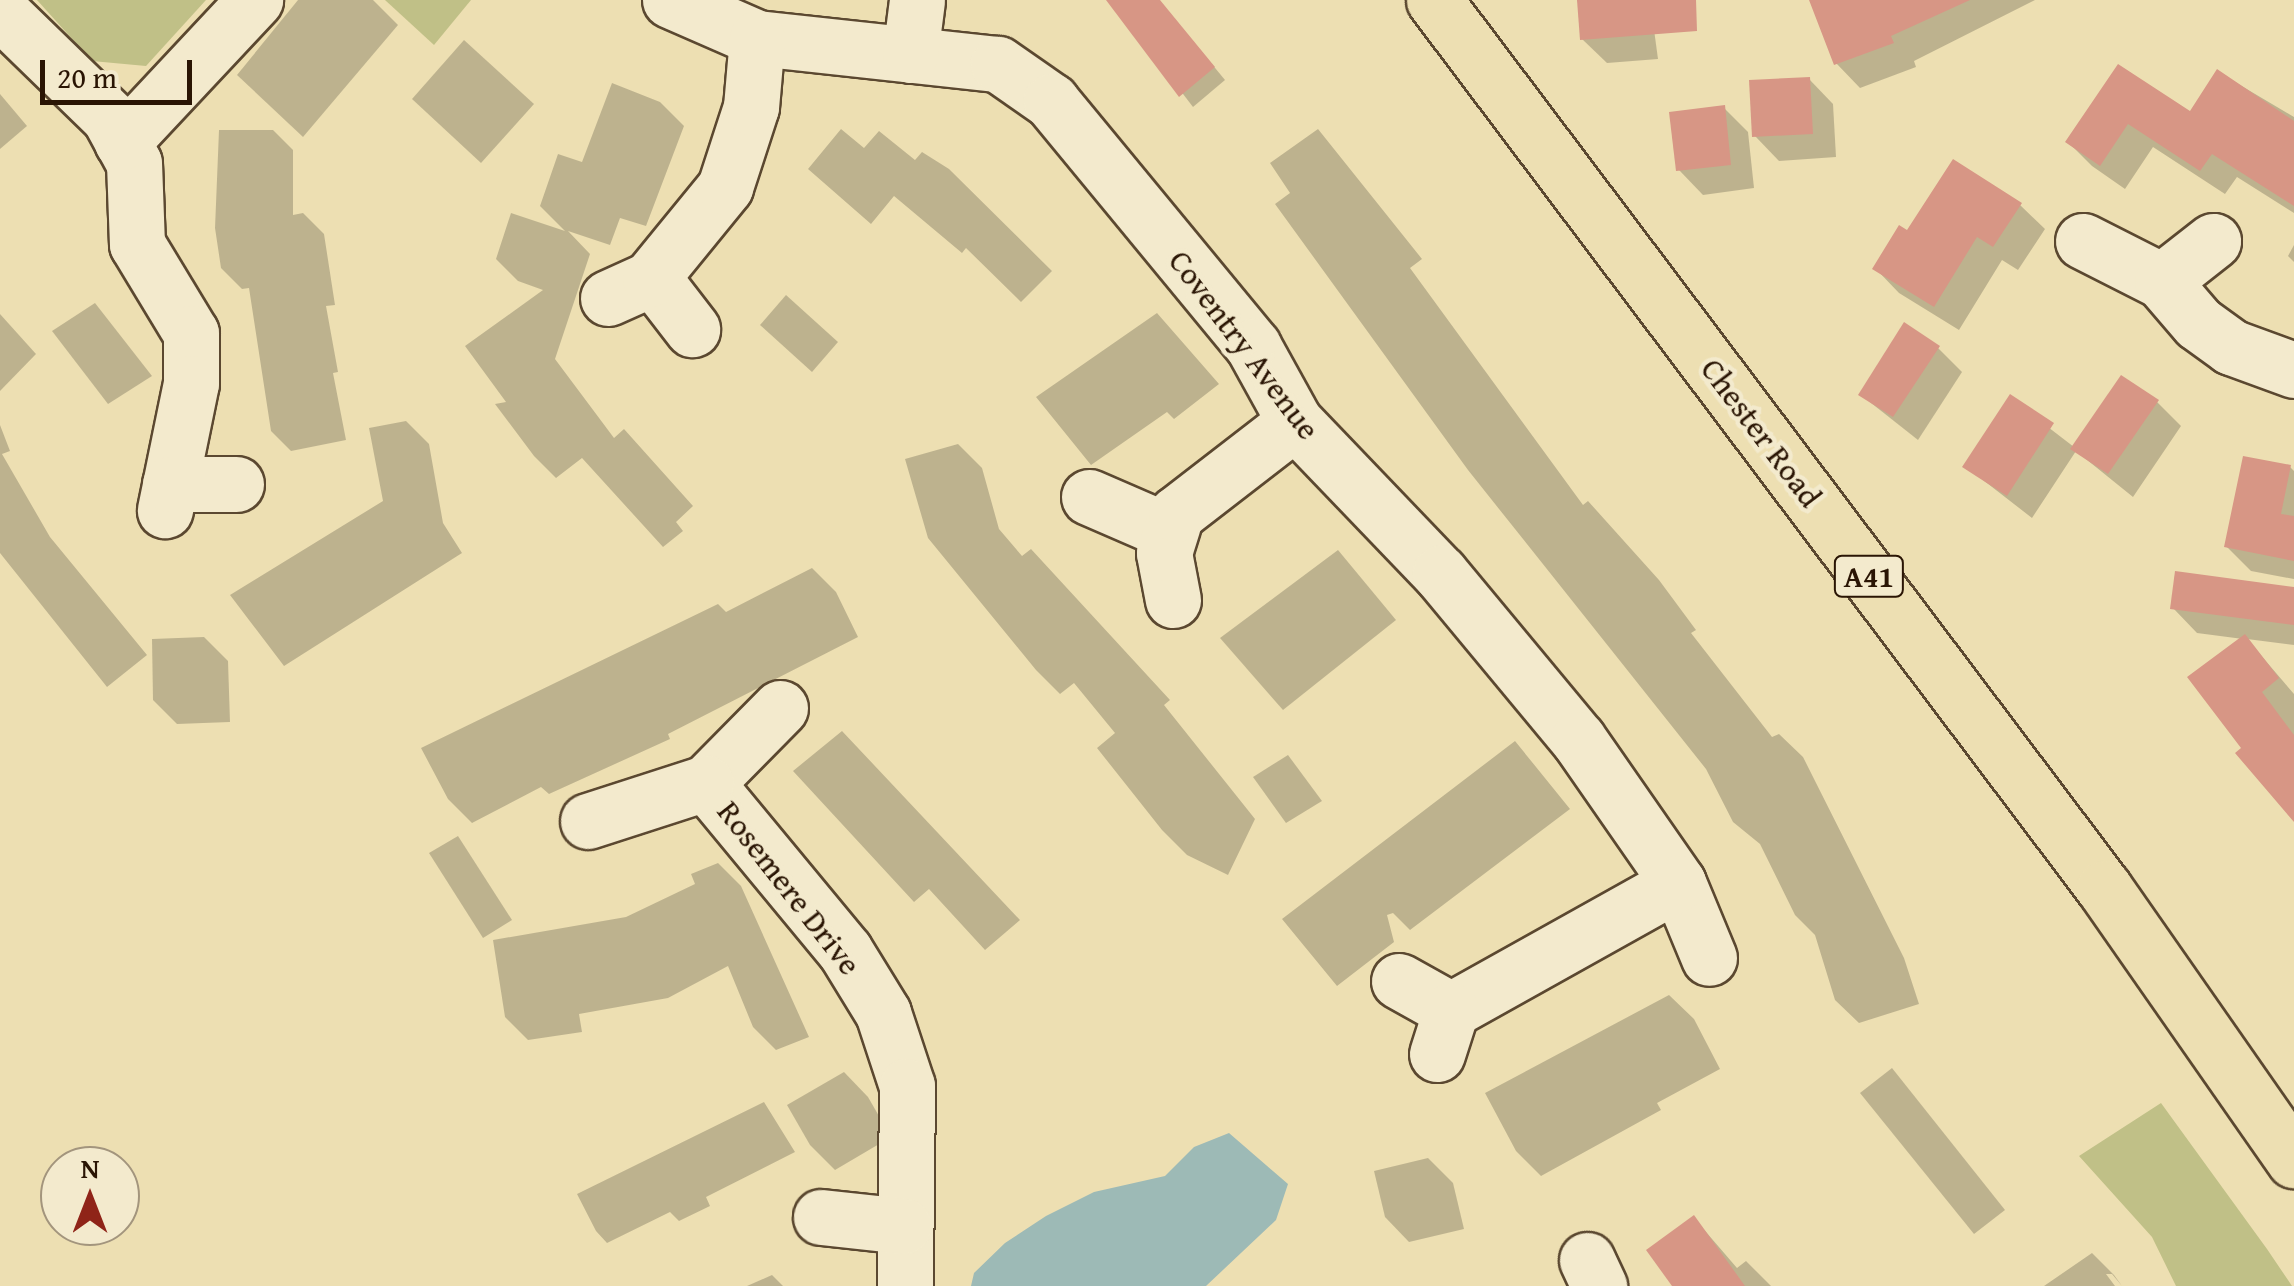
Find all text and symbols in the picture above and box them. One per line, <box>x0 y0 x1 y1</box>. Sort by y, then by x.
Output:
scale bar <box>45 40 198 102</box>
text: 20 m <box>57 55 117 99</box>
street label: Coventry Avenue <box>1160 243 1328 447</box>
street label: Chester Road <box>1693 351 1829 515</box>
road number: A41 <box>1832 551 1906 601</box>
street label: Rosemere Drive <box>709 793 869 983</box>
north arrow <box>40 1146 140 1246</box>
text: N <box>81 1147 99 1188</box>

